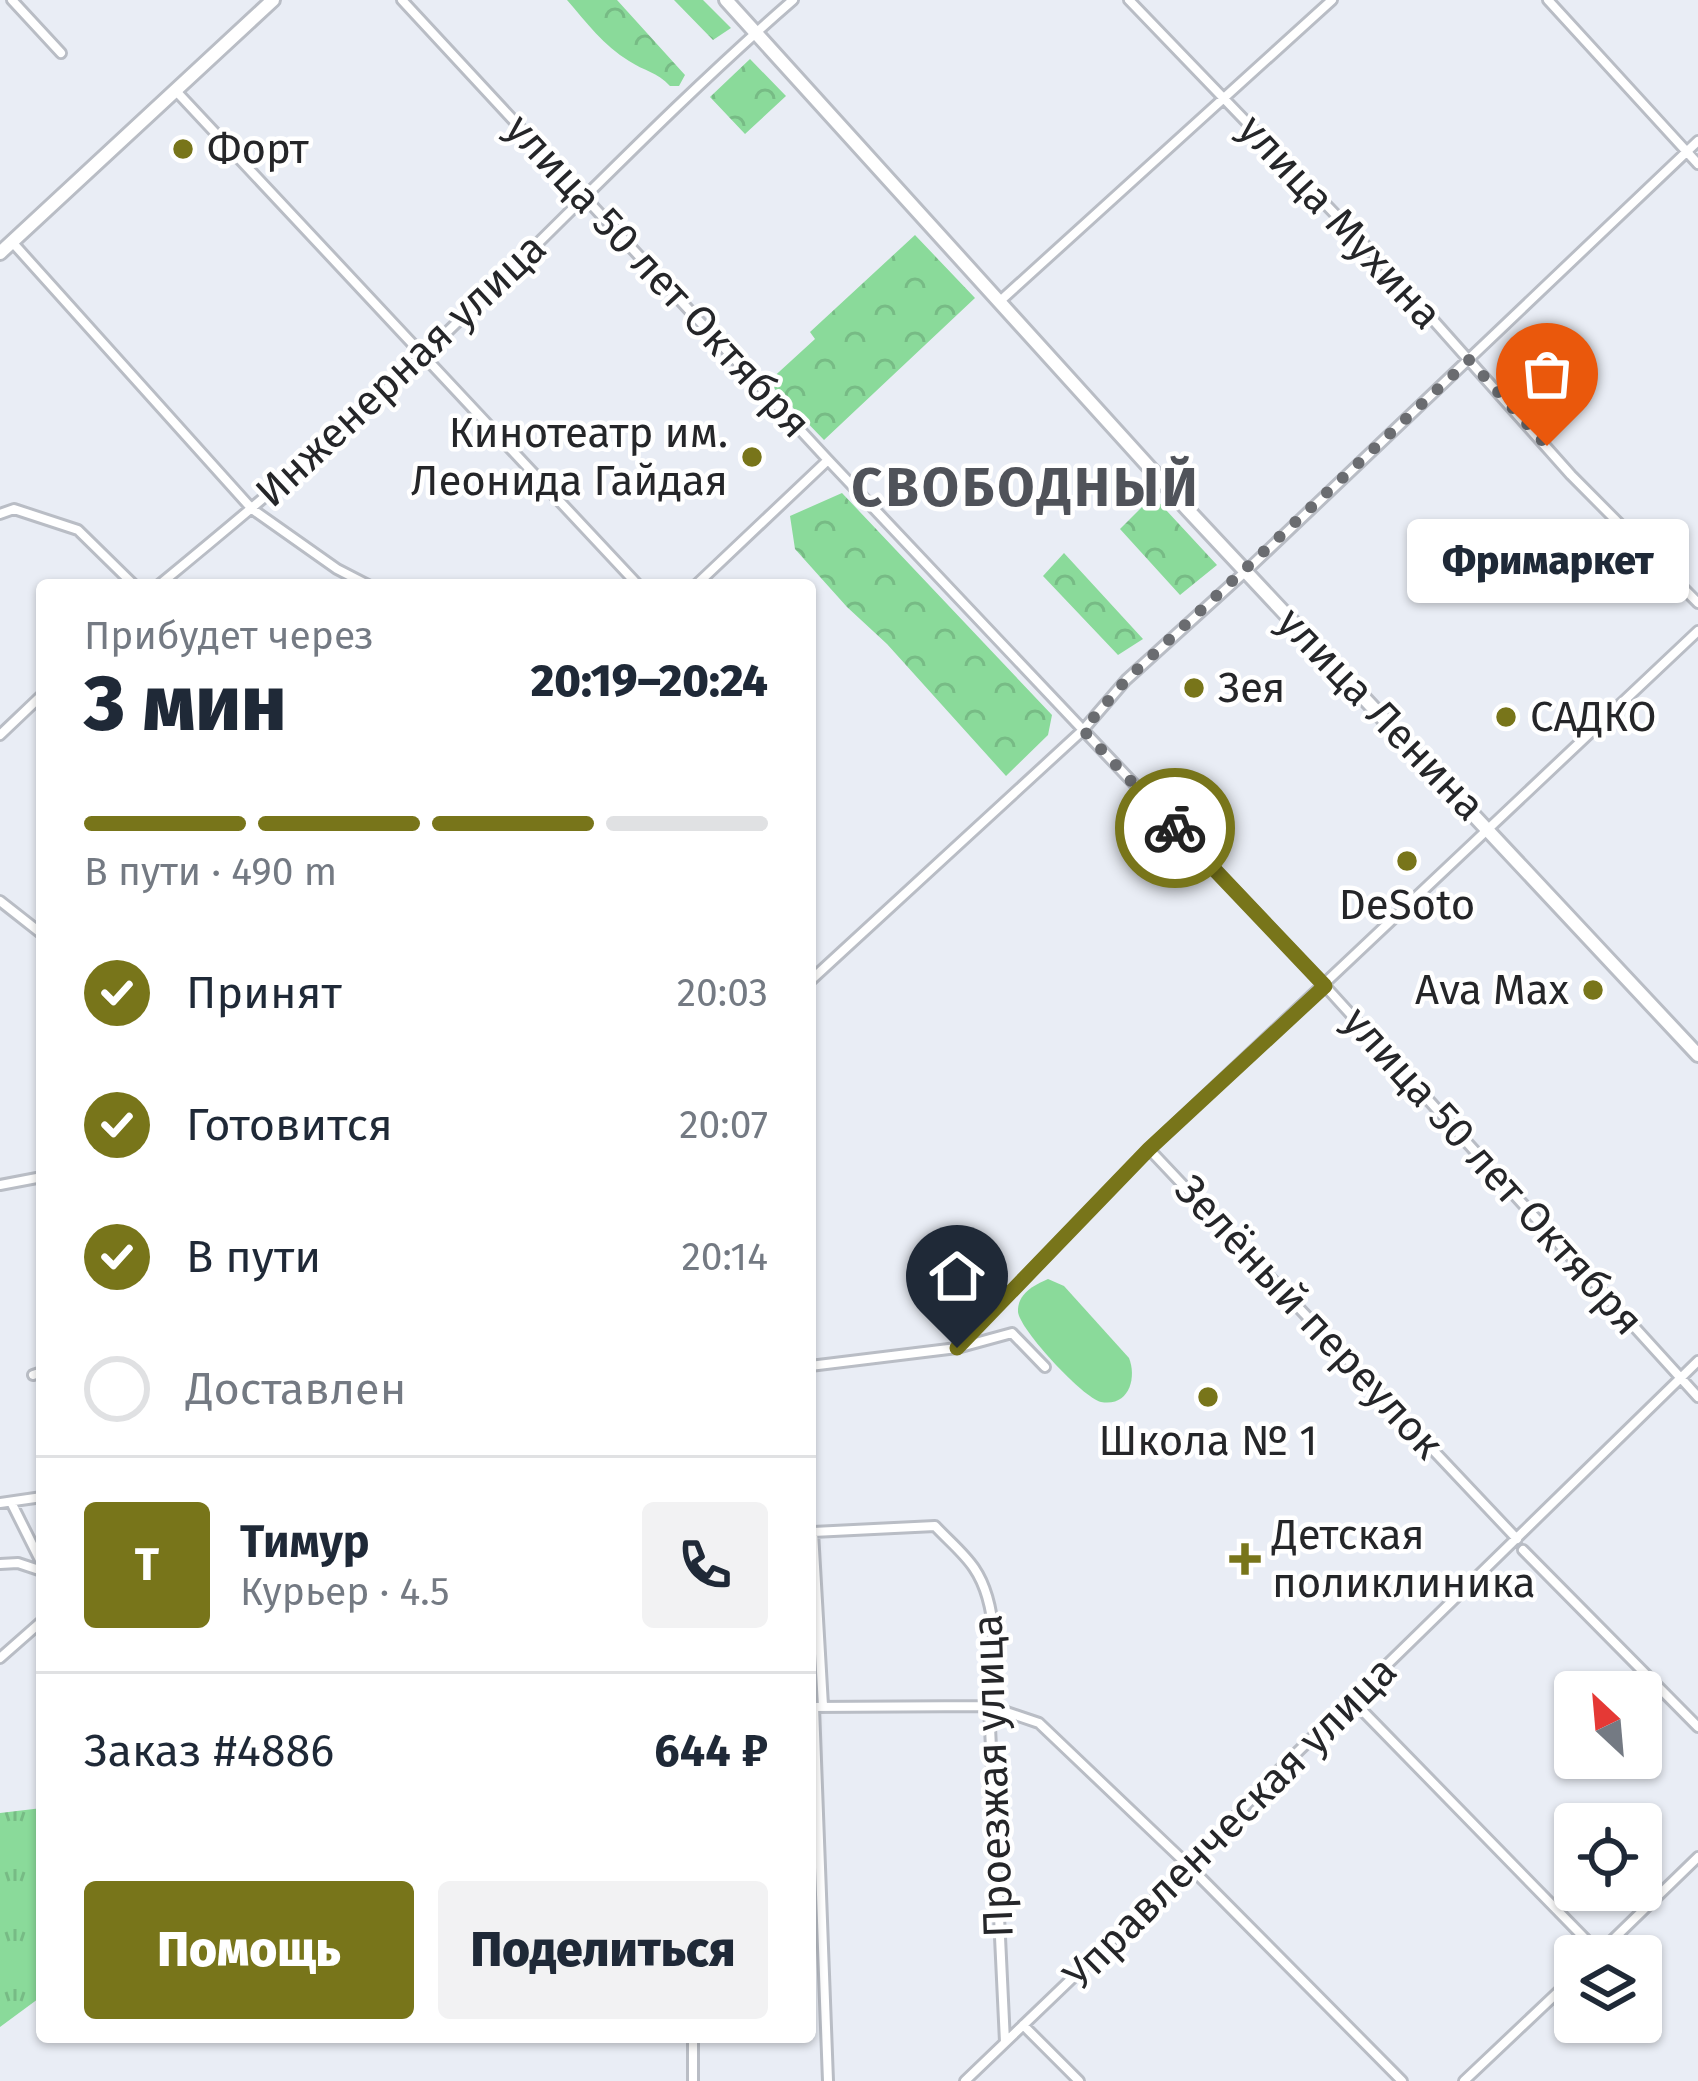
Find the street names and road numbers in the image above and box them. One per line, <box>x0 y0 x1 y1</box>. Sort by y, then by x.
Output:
street label: улица 50 лет Октября <box>495 104 821 448</box>
street label: улица Мухина <box>1228 104 1452 340</box>
street label: Инженерная улица <box>246 223 556 517</box>
street label: улица Ленина <box>1267 597 1495 831</box>
street label: улица 50 лет Октября <box>1333 997 1653 1345</box>
street label: Зелёный переулок <box>1165 1165 1453 1469</box>
street label: Проезжая улица <box>962 1613 1024 1939</box>
street label: Управленческая улица <box>1053 1646 1407 2000</box>

